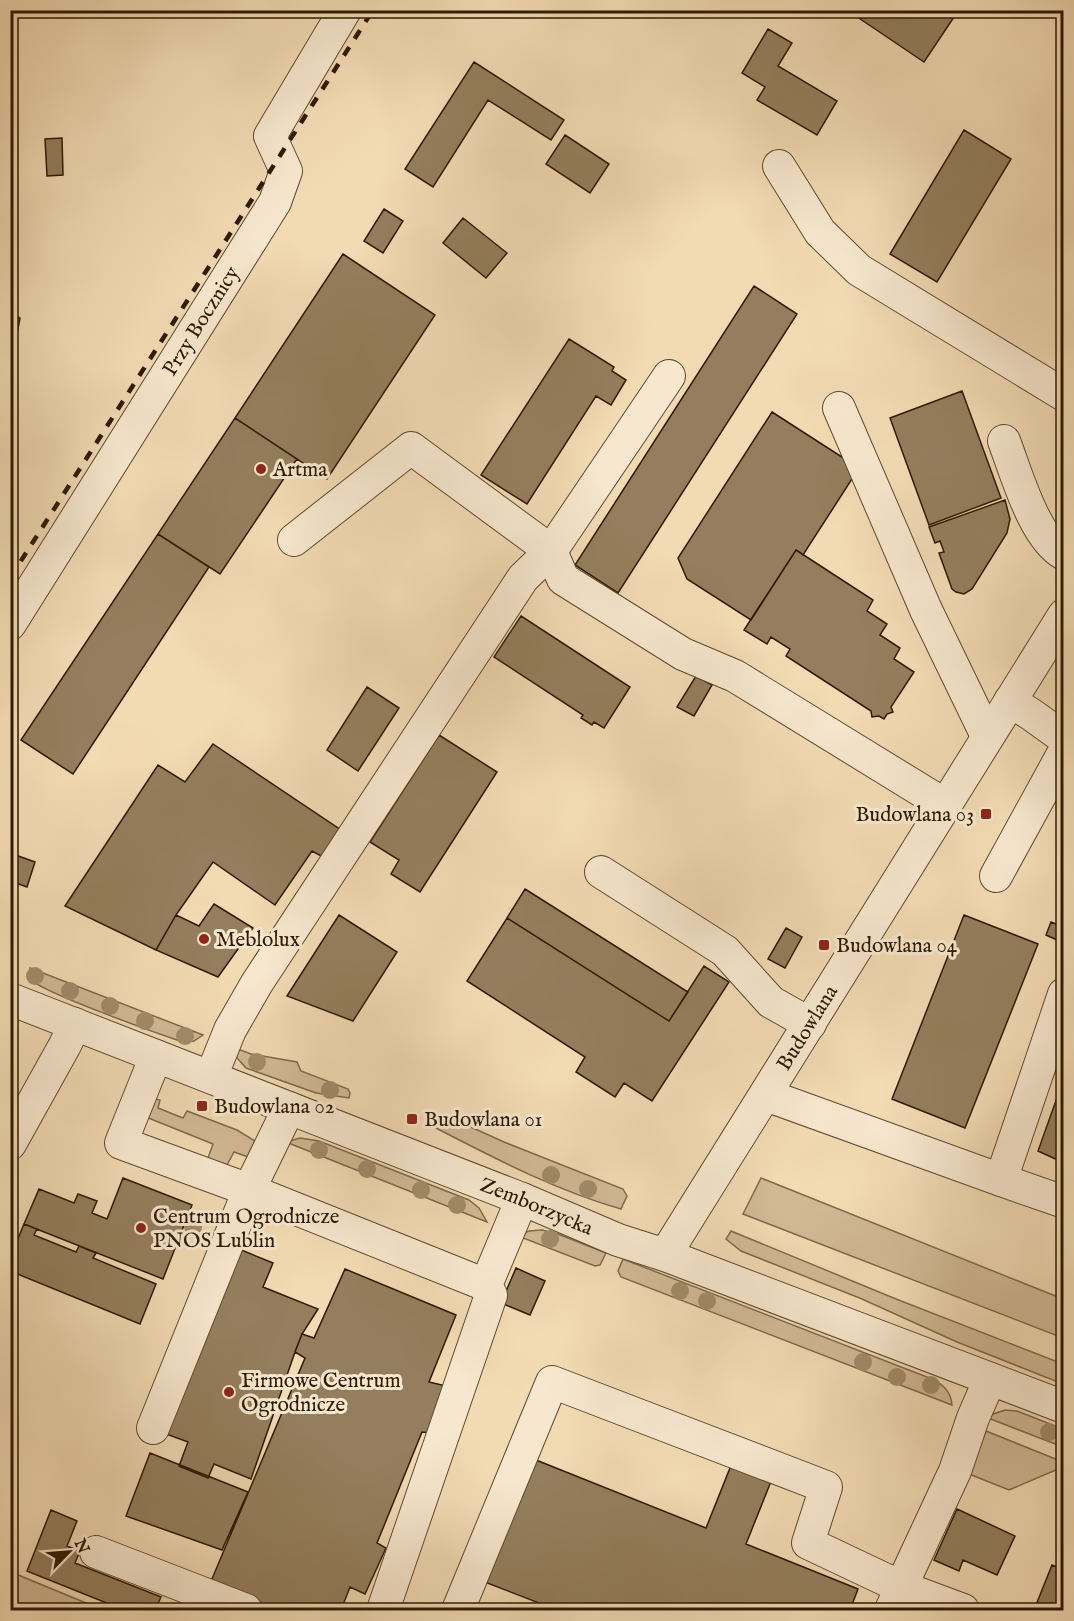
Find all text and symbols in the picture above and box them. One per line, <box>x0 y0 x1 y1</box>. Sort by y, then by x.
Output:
street label: Przy Bocznicy <box>157 261 247 382</box>
place label: Artma <box>272 457 328 484</box>
marker: Artma <box>254 462 268 476</box>
place label: Budowlana 03 <box>855 802 974 829</box>
marker: Budowlana 03 <box>979 807 993 821</box>
place label: Meblolux <box>216 927 300 954</box>
marker: Meblolux <box>197 932 211 946</box>
place label: Budowlana 04 <box>836 933 958 960</box>
marker: Budowlana 04 <box>817 938 831 952</box>
street label: Budowlana <box>771 980 845 1076</box>
place label: Budowlana 02 <box>214 1094 335 1121</box>
marker: Budowlana 02 <box>195 1099 209 1113</box>
place label: Budowlana 01 <box>424 1107 542 1134</box>
marker: Budowlana 01 <box>405 1112 419 1126</box>
street label: Zemborzycka <box>476 1172 598 1243</box>
place label: Centrum Ogrodnicze PNOS Lublin <box>153 1204 340 1255</box>
marker: Centrum Ogrodnicze PNOS Lublin <box>134 1221 148 1235</box>
place label: Firmowe Centrum Ogrodnicze <box>241 1368 401 1419</box>
marker: Firmowe Centrum Ogrodnicze <box>222 1385 236 1399</box>
north arrow <box>39 1522 99 1582</box>
text: N <box>68 1535 93 1557</box>

